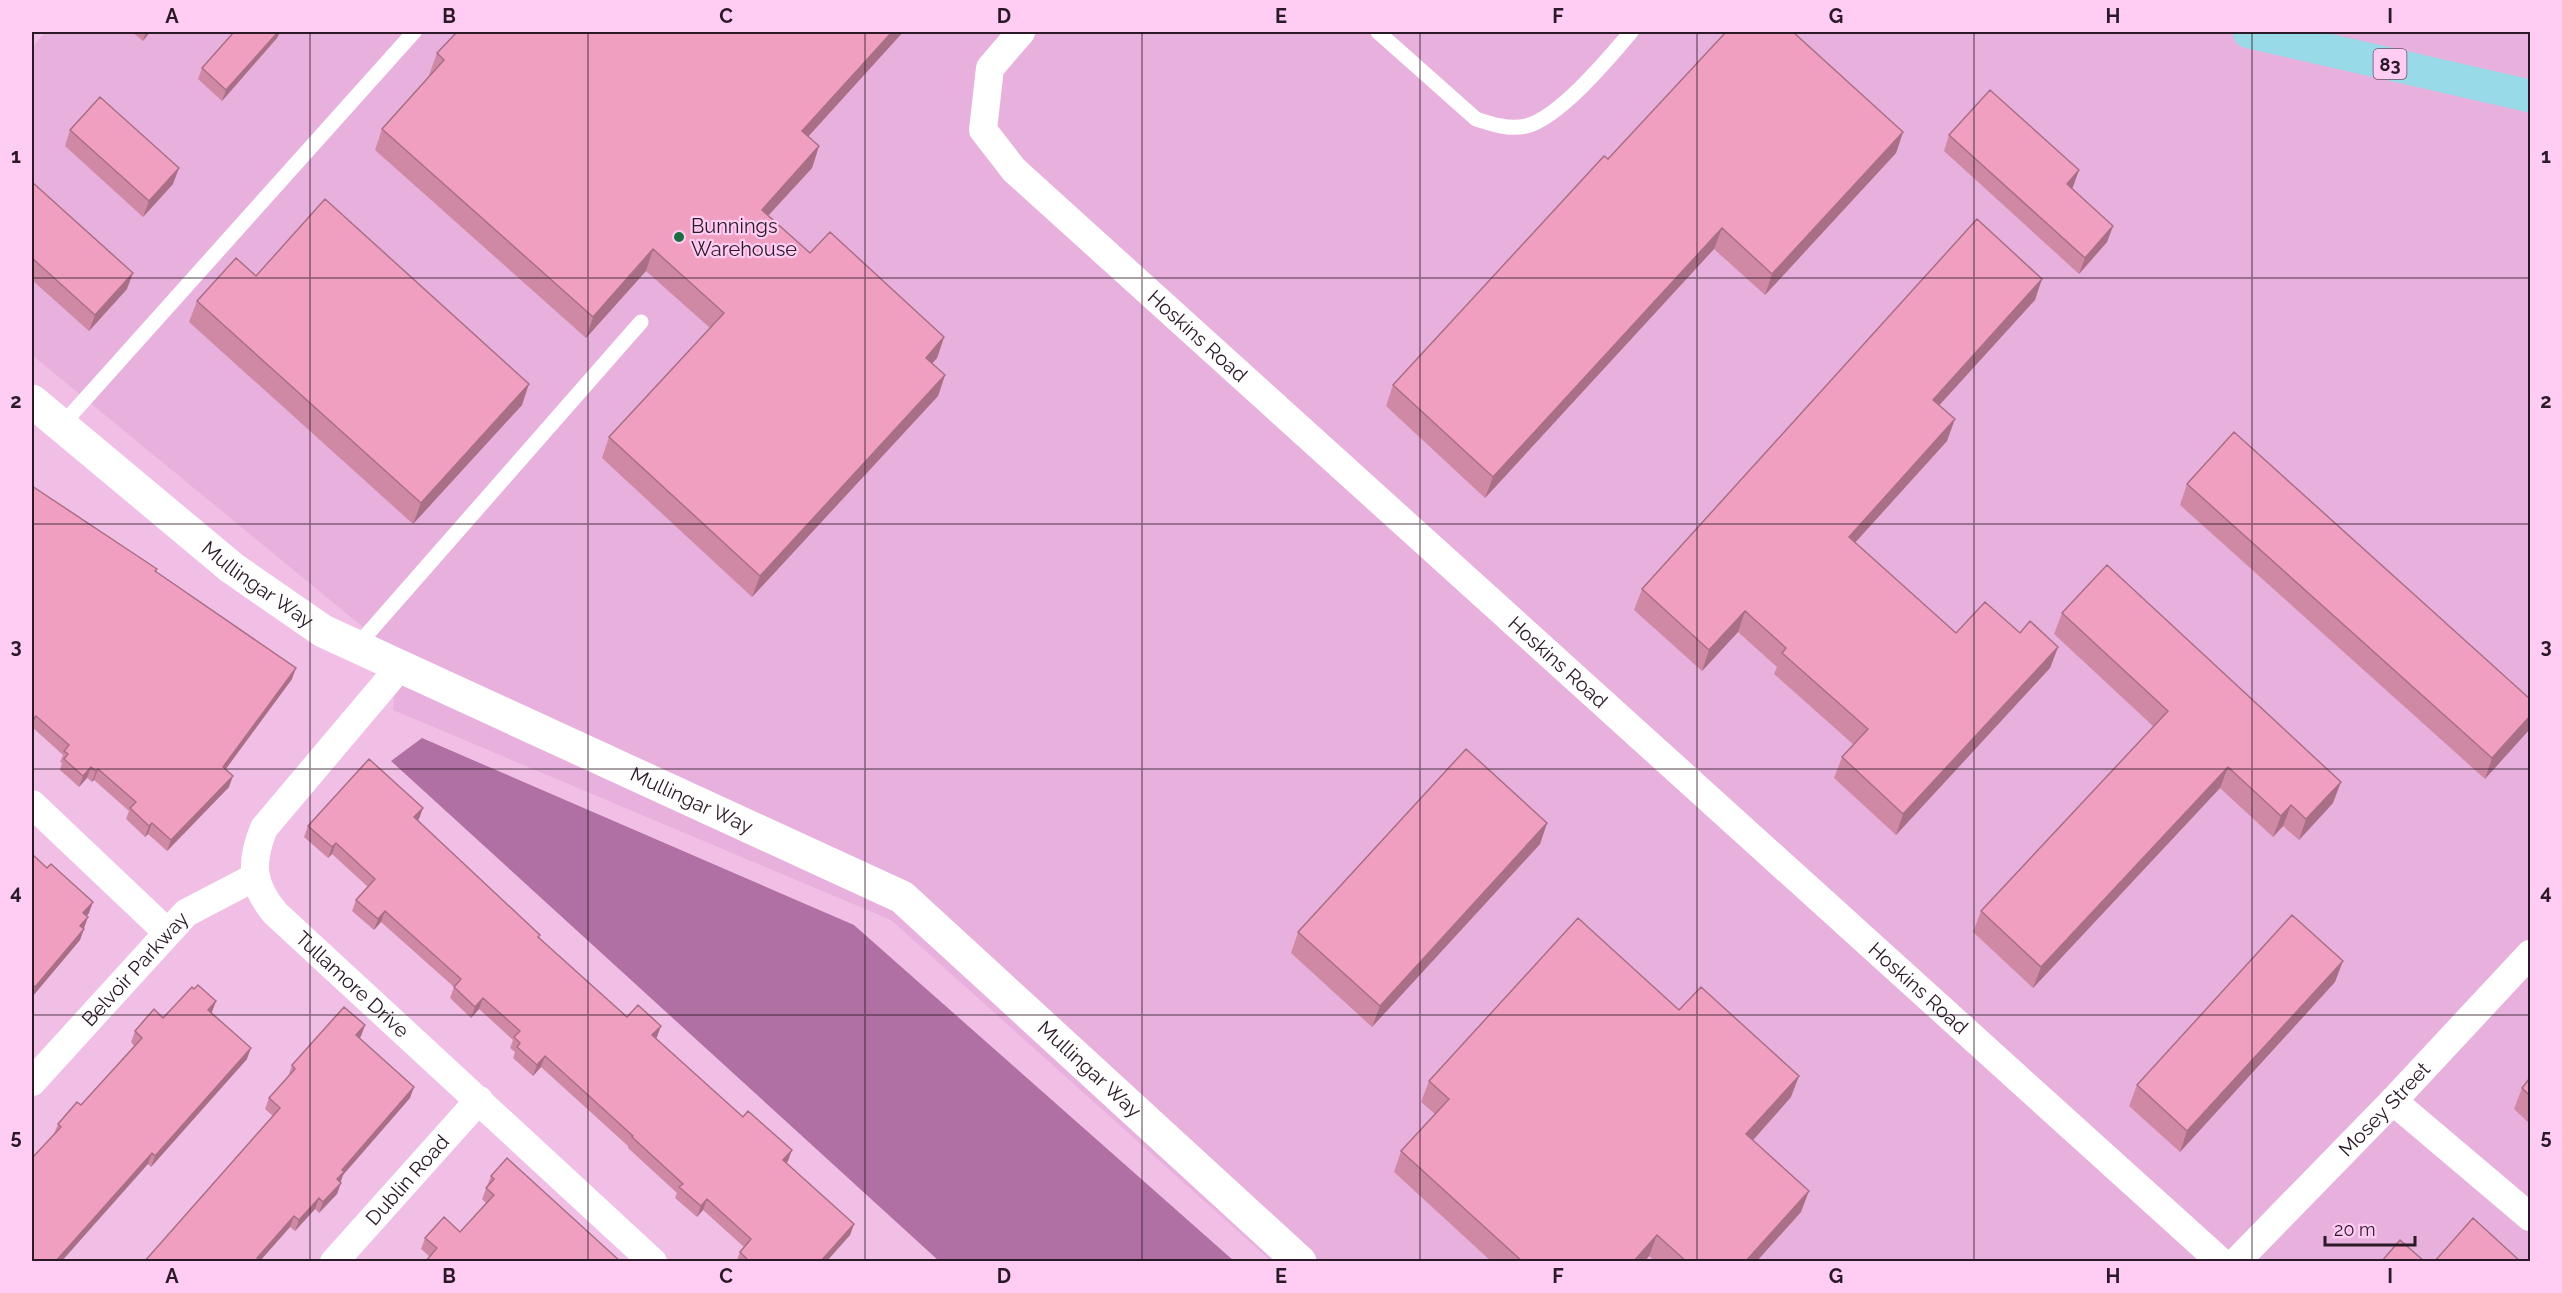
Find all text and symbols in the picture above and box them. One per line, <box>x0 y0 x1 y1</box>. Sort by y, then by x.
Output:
text: A <box>165 4 179 28</box>
text: B <box>442 4 456 28</box>
text: C <box>719 4 733 28</box>
text: D <box>997 4 1011 28</box>
text: E <box>1275 4 1287 28</box>
text: F <box>1552 4 1564 28</box>
text: G <box>1829 4 1843 28</box>
text: H <box>2106 4 2120 28</box>
text: I <box>2387 4 2393 28</box>
road number: 83 <box>2374 49 2406 79</box>
text: 1 <box>11 144 21 168</box>
text: 1 <box>2541 144 2551 168</box>
place label: Bunnings Warehouse <box>691 214 797 261</box>
marker: Bunnings Warehouse <box>672 230 686 244</box>
street label: Hoskins Road <box>1143 285 1252 387</box>
text: 2 <box>10 389 22 413</box>
text: 2 <box>2540 389 2552 413</box>
street label: Mullingar Way <box>197 536 318 633</box>
street label: Hoskins Road <box>1503 611 1613 713</box>
text: 3 <box>10 634 22 658</box>
text: 3 <box>2540 634 2552 658</box>
street label: Mullingar Way <box>627 762 757 839</box>
text: 4 <box>10 880 22 904</box>
text: 4 <box>2540 880 2552 904</box>
street label: Belvoir Parkway <box>77 906 193 1031</box>
street label: Tullamore Drive <box>291 926 414 1043</box>
street label: Hoskins Road <box>1864 937 1973 1039</box>
street label: Mullingar Way <box>1033 1016 1146 1123</box>
street label: Mosey Street <box>2334 1057 2435 1161</box>
text: 5 <box>10 1125 22 1149</box>
text: 5 <box>2540 1125 2552 1149</box>
street label: Dublin Road <box>361 1130 454 1230</box>
scale bar <box>2325 1209 2415 1247</box>
text: 20 m <box>2334 1219 2376 1240</box>
text: A <box>165 1264 179 1288</box>
text: B <box>442 1264 456 1288</box>
text: C <box>719 1264 733 1288</box>
text: D <box>997 1264 1011 1288</box>
text: E <box>1275 1264 1287 1288</box>
text: F <box>1552 1264 1564 1288</box>
text: G <box>1829 1264 1843 1288</box>
text: H <box>2106 1264 2120 1288</box>
text: I <box>2387 1264 2393 1288</box>

